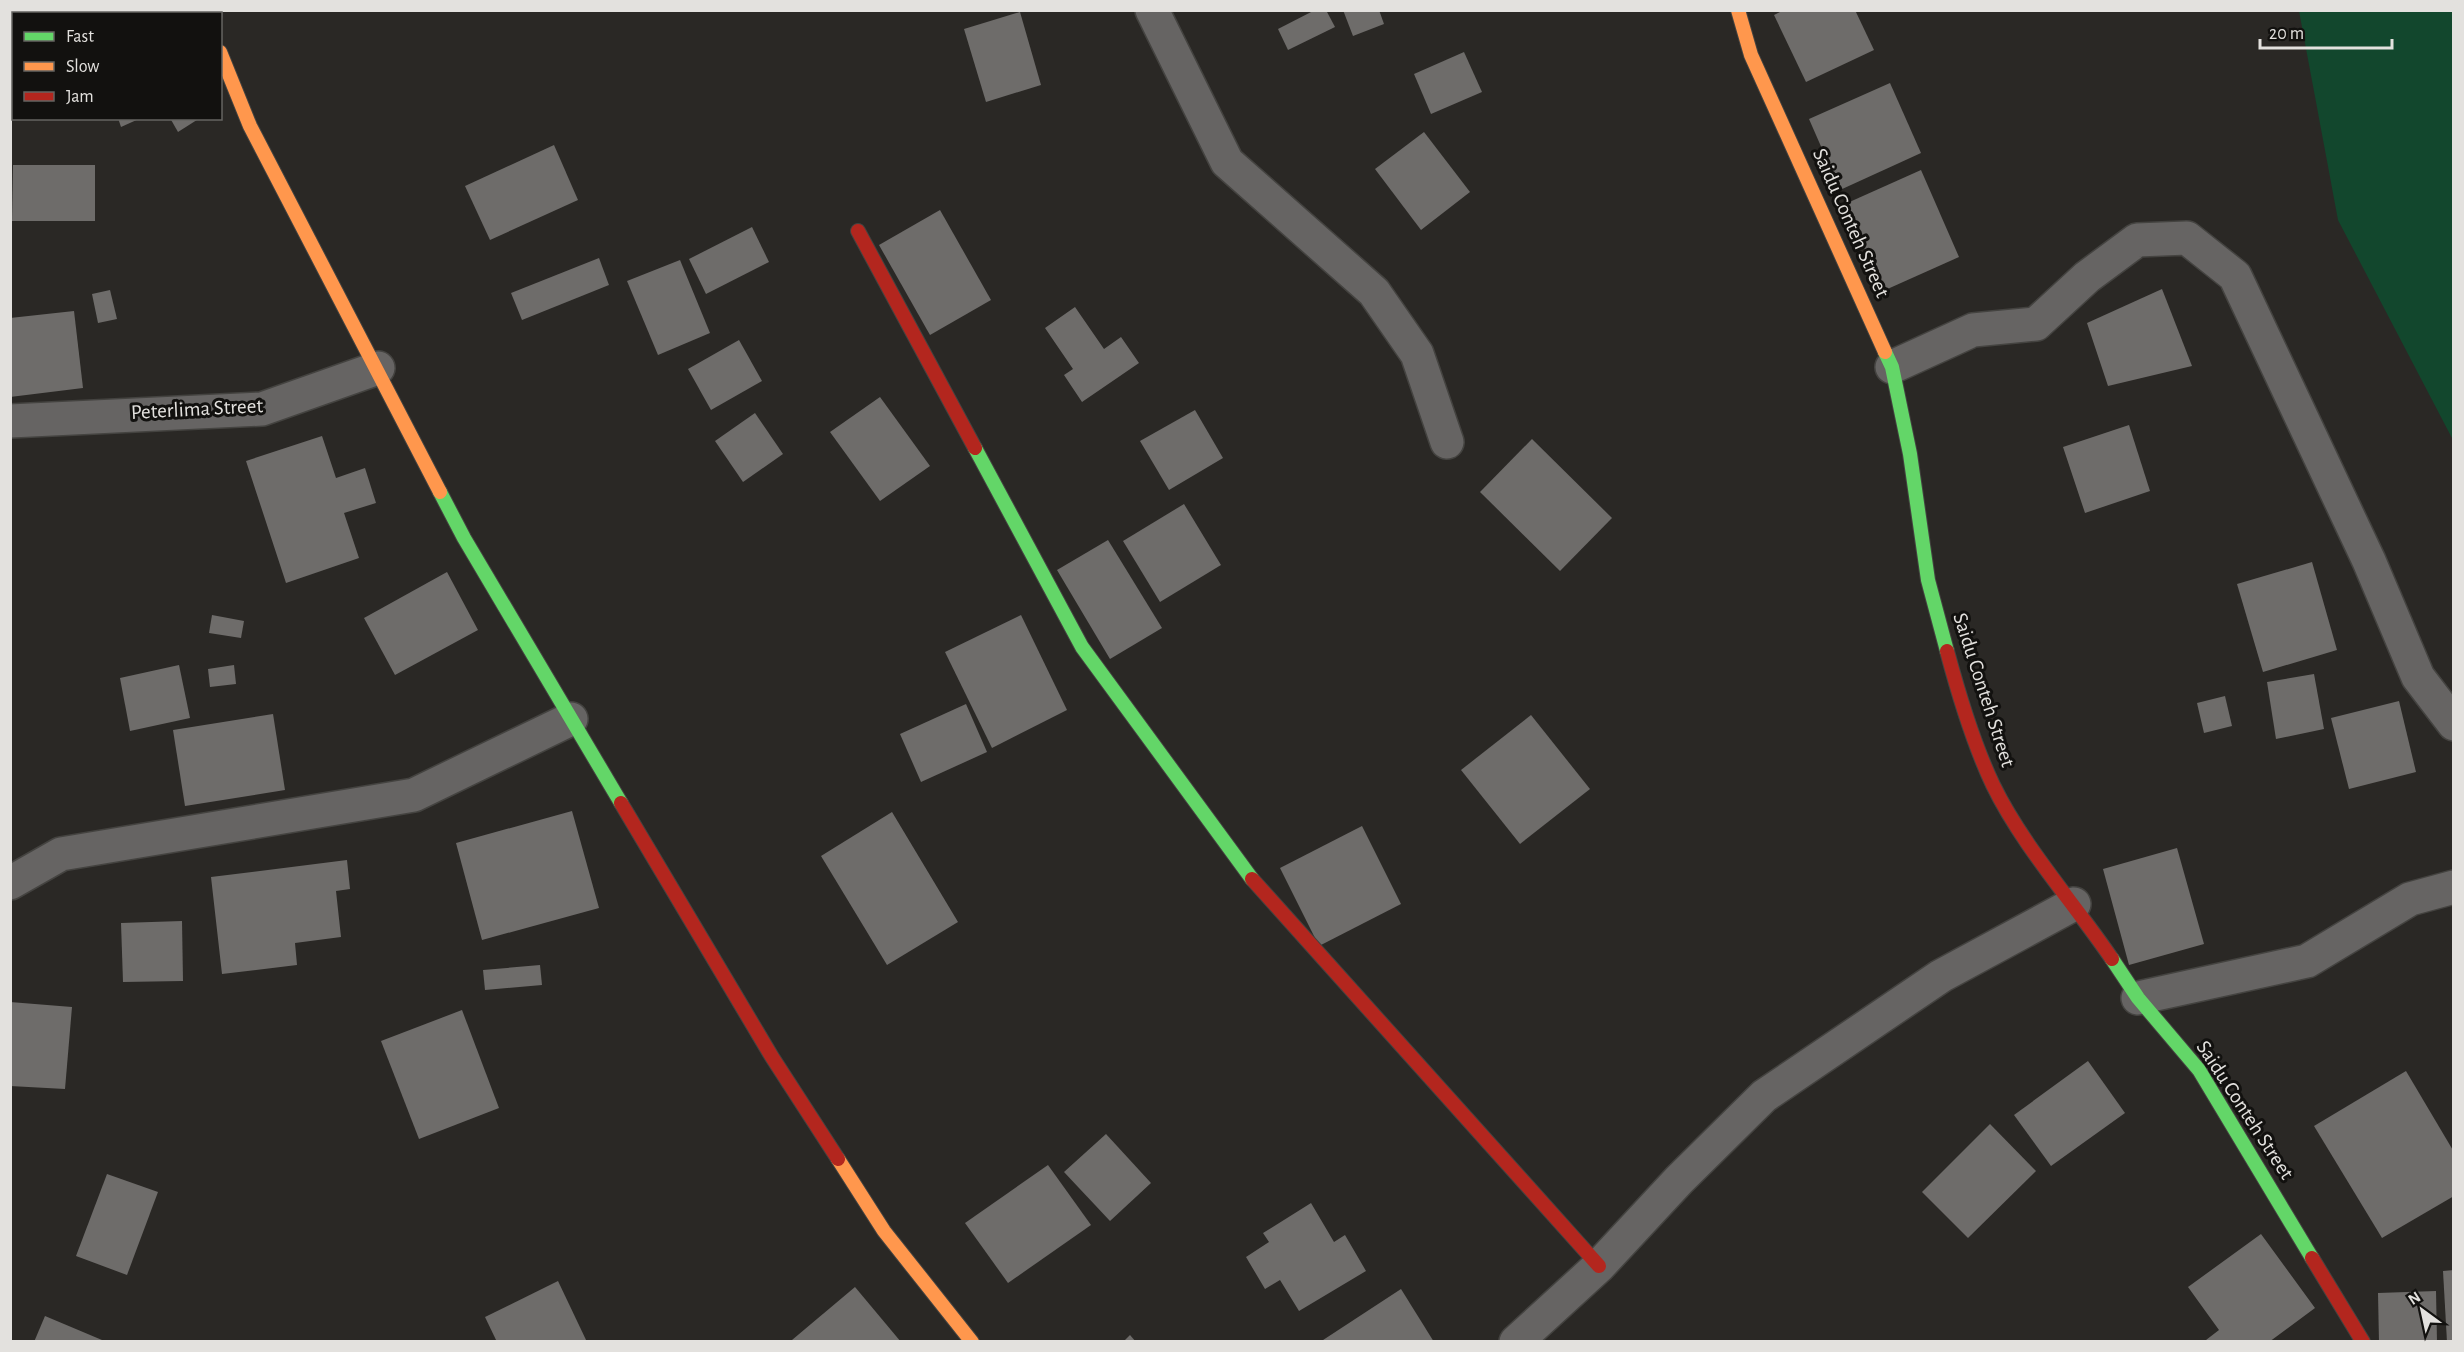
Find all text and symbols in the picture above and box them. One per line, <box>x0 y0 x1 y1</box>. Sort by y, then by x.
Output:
legend <box>12 12 222 120</box>
scale bar <box>2260 12 2392 50</box>
text: 20 m <box>2269 25 2304 43</box>
text: Fast <box>66 28 94 46</box>
text: Slow <box>66 58 99 76</box>
text: Jam <box>66 88 94 106</box>
street label: Saidu Conteh Street <box>1809 145 1893 301</box>
street label: Peterlima Street <box>130 395 264 423</box>
street label: Saidu Conteh Street <box>1949 610 2019 770</box>
street label: Saidu Conteh Street <box>2192 1037 2298 1183</box>
north arrow <box>2392 1280 2452 1340</box>
text: N <box>2405 1289 2423 1308</box>

